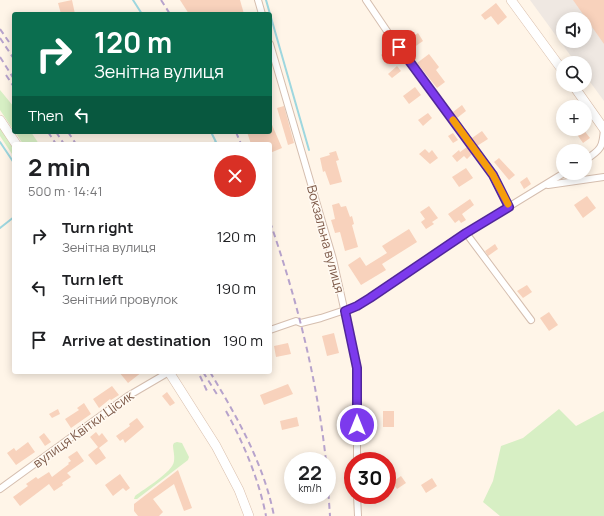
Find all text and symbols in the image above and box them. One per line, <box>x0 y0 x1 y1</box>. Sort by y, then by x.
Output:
map controls <box>556 12 592 180</box>
button: sound <box>556 12 592 48</box>
text: 120 m <box>94 23 172 61</box>
icon: right <box>28 28 80 80</box>
pin <box>382 30 416 64</box>
icon: arrive <box>388 36 410 58</box>
button: search <box>556 56 592 92</box>
text: Зенітна вулиця <box>94 59 224 83</box>
button: + <box>556 100 592 136</box>
icon: left <box>71 104 93 126</box>
text: Then <box>28 105 63 126</box>
button: − <box>556 144 592 180</box>
text: 2 min <box>28 150 90 183</box>
button: close <box>214 155 256 197</box>
text: 500 m · 14:41 <box>28 182 103 200</box>
street label: Вокзальна вулиця <box>303 183 349 295</box>
text: Turn right <box>62 217 133 238</box>
icon: right <box>28 225 50 247</box>
text: 120 m <box>217 226 256 247</box>
text: Зенітна вулиця <box>62 238 156 256</box>
text: Turn left <box>62 269 124 290</box>
icon: left <box>28 277 50 299</box>
text: 190 m <box>216 278 256 299</box>
text: Зенітний провулок <box>62 290 178 308</box>
icon: arrive <box>28 329 50 351</box>
text: Arrive at destination <box>62 330 211 351</box>
text: 190 m <box>223 330 263 351</box>
street label: вулиця Квітки Цісик <box>29 386 137 472</box>
position arrow <box>336 404 378 446</box>
speed limit sign: 30 <box>344 452 396 504</box>
text: 22 <box>298 459 322 486</box>
text: km/h <box>298 481 322 495</box>

